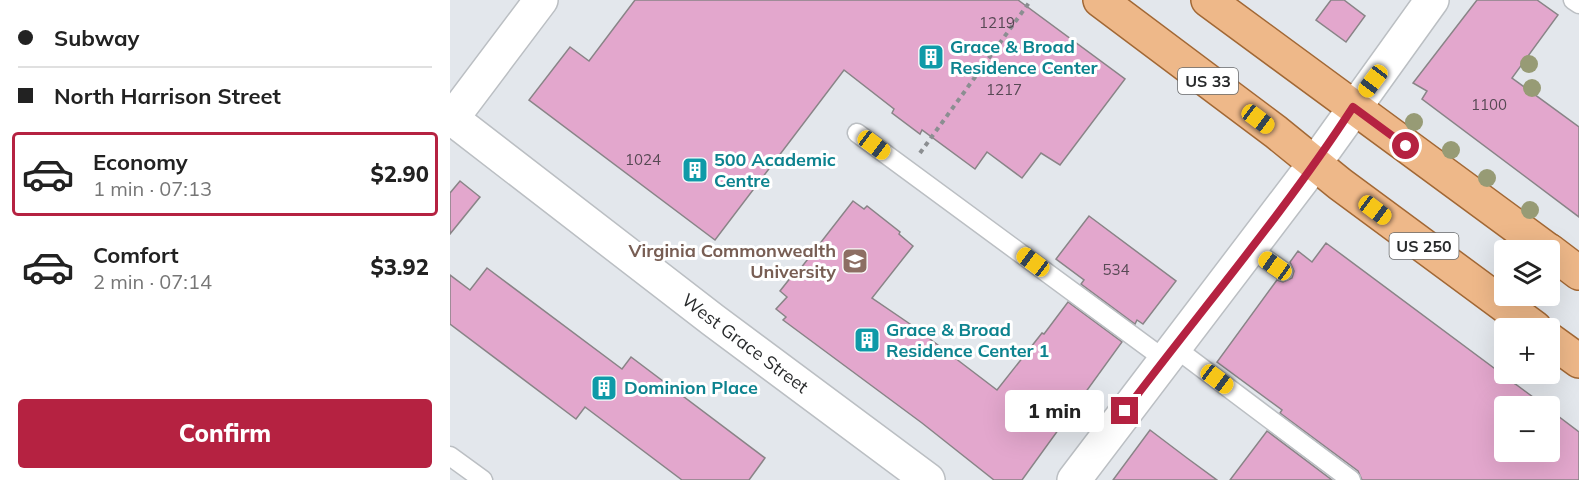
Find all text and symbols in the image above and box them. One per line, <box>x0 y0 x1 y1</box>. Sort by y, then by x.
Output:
house number: 1219 <box>979 13 1015 32</box>
text: Subway <box>54 24 139 52</box>
place label: Grace & Broad Residence Center <box>950 35 1099 79</box>
building icon: Grace & Broad Residence Center <box>916 42 946 72</box>
car <box>1355 61 1391 101</box>
road number: US 33 <box>1178 68 1238 94</box>
house number: 1217 <box>986 80 1022 99</box>
text: North Harrison Street <box>54 82 281 110</box>
house number: 1100 <box>1471 95 1507 114</box>
car <box>1238 101 1278 137</box>
car <box>854 127 894 163</box>
route start <box>1392 132 1419 159</box>
icon: car <box>21 147 75 201</box>
text: Economy <box>93 148 188 176</box>
place label: 500 Academic Centre <box>714 148 836 192</box>
house number: 1024 <box>625 150 661 169</box>
building icon: 500 Academic Centre <box>680 155 710 185</box>
text: $2.90 <box>370 160 429 188</box>
text: 1 min · 07:13 <box>93 176 212 201</box>
car <box>1355 192 1395 228</box>
road number: US 250 <box>1390 233 1458 259</box>
place label: Virginia Commonwealth University <box>628 239 836 283</box>
icon: car <box>21 240 75 294</box>
map controls <box>1494 240 1560 462</box>
button: layers <box>1494 240 1560 306</box>
text: Comfort <box>93 241 179 269</box>
car <box>1013 244 1053 280</box>
school or university icon: Virginia Commonwealth University <box>840 246 870 276</box>
car <box>1255 248 1295 284</box>
text: $3.92 <box>370 253 429 281</box>
house number: 534 <box>1102 260 1130 279</box>
text: 2 min · 07:14 <box>93 269 212 294</box>
street label: West Grace Street <box>678 288 813 398</box>
place label: Grace & Broad Residence Center 1 <box>886 318 1049 362</box>
button: + <box>1494 318 1560 384</box>
building icon: Grace & Broad Residence Center 1 <box>852 325 882 355</box>
car <box>1197 361 1237 397</box>
building icon: Dominion Place <box>589 373 619 403</box>
place label: Dominion Place <box>624 376 758 399</box>
callout: 1 min <box>1005 390 1104 432</box>
button: − <box>1494 396 1560 462</box>
route end <box>1111 397 1138 424</box>
text: 1 min <box>1028 398 1081 423</box>
button: Confirm <box>18 399 432 468</box>

